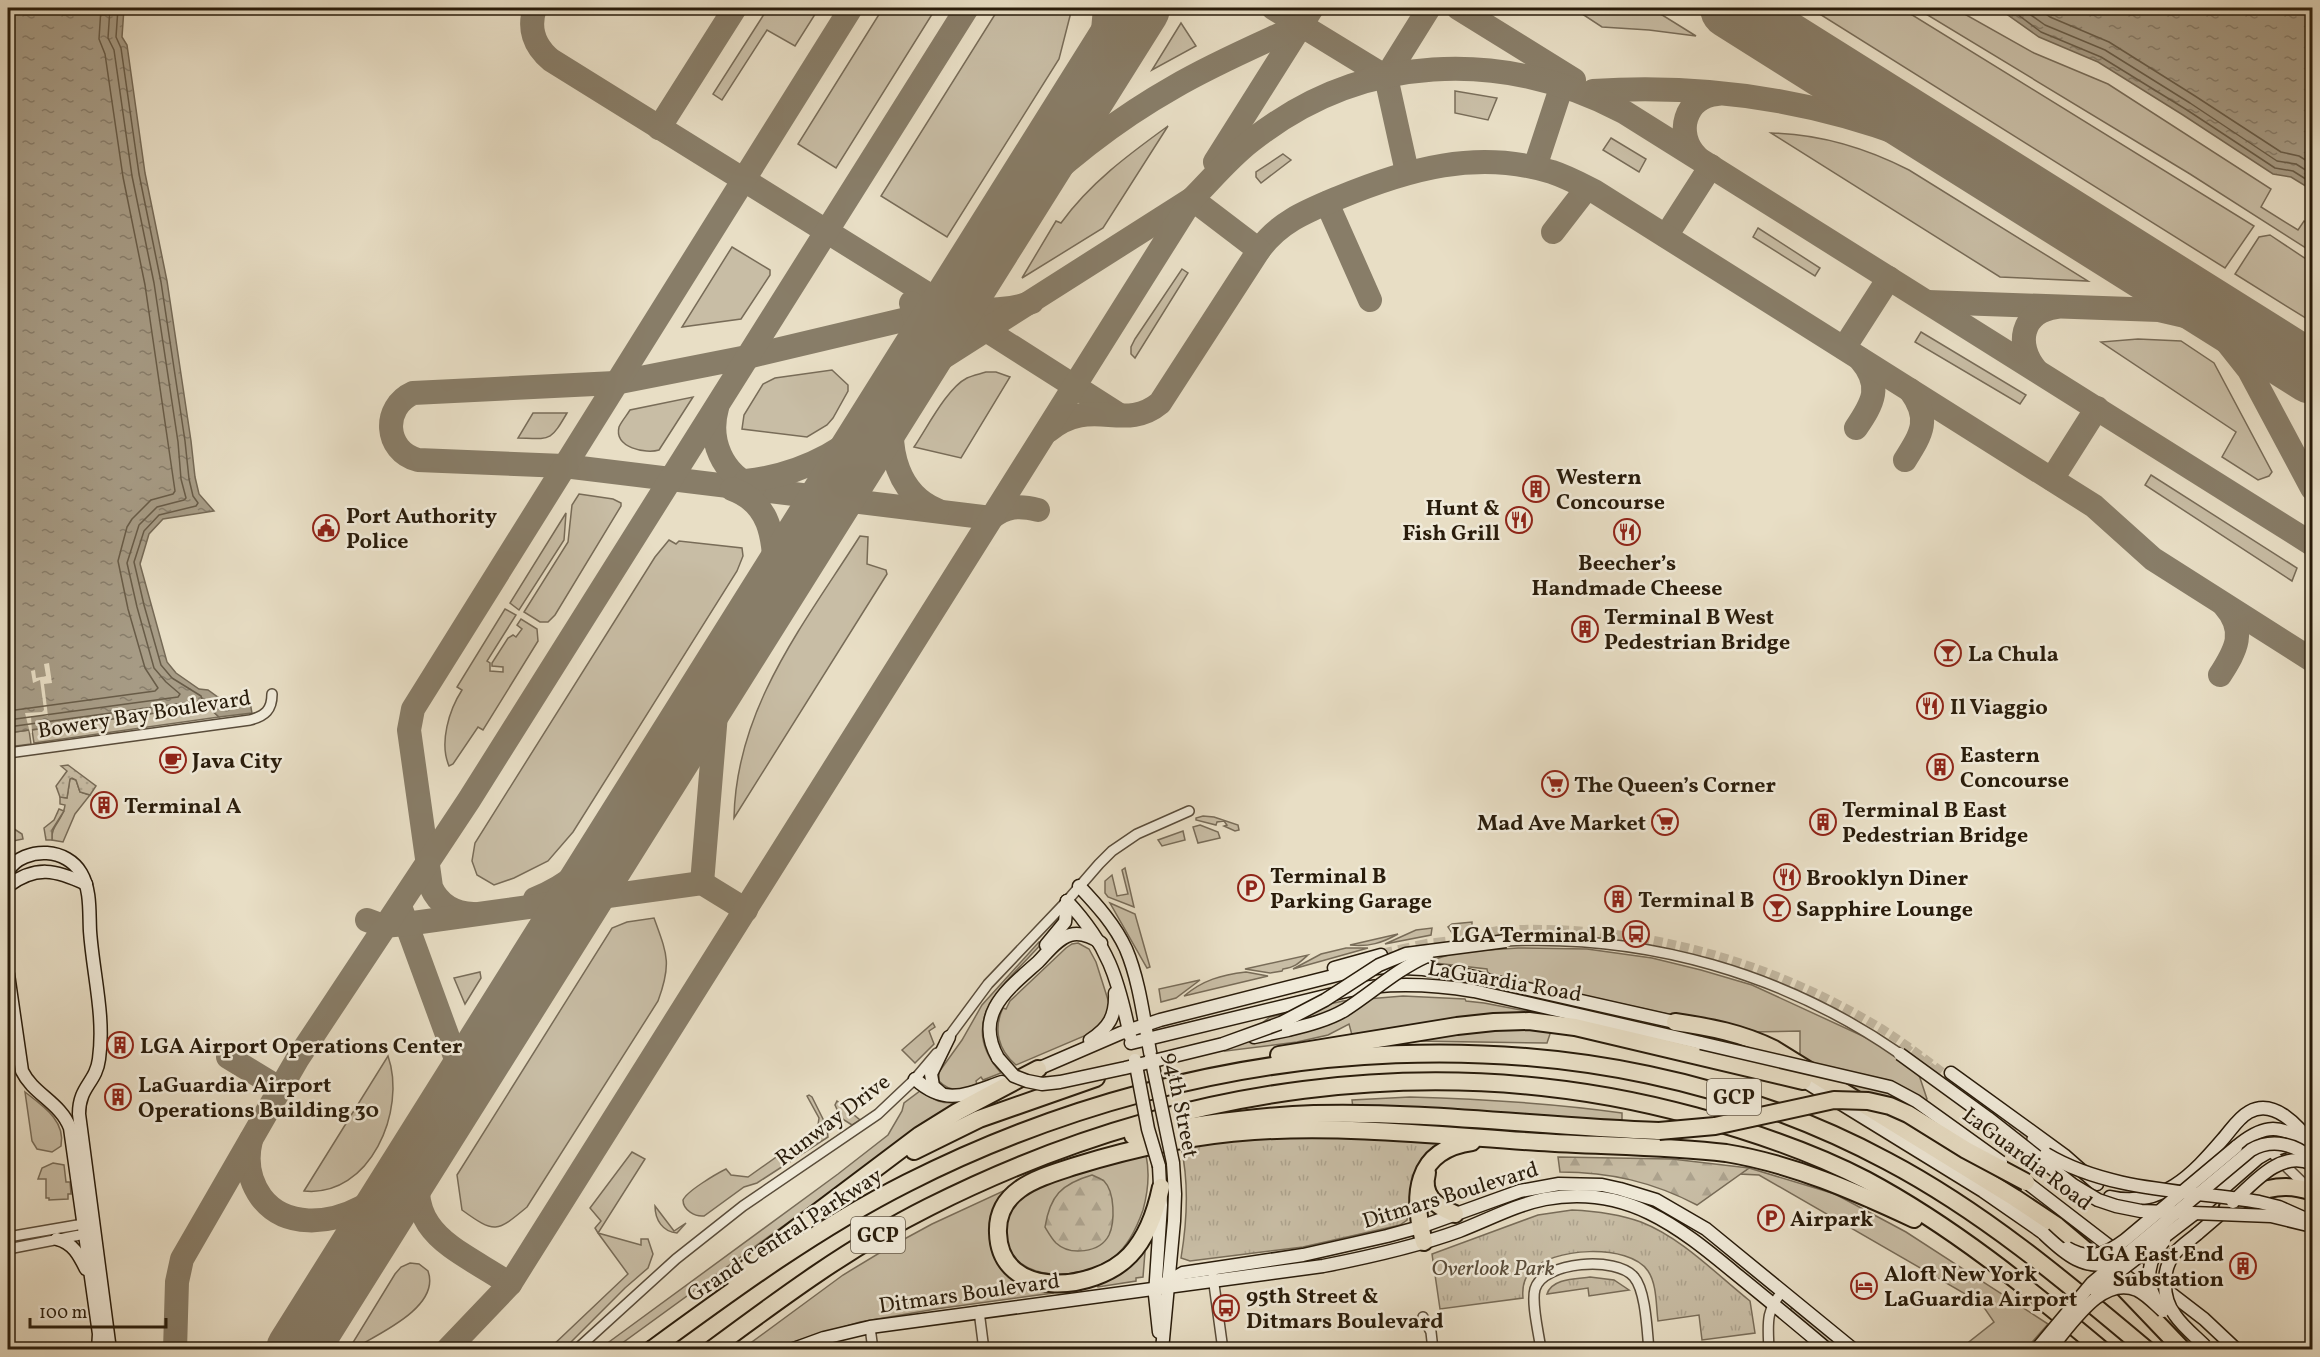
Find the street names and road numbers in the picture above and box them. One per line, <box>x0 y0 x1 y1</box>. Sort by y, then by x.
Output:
street label: Bowery Bay Boulevard <box>35 683 253 748</box>
street label: LaGuardia Road <box>1425 954 1584 1011</box>
street label: 94th Street <box>1154 1050 1205 1161</box>
street label: Runway Drive <box>770 1068 897 1174</box>
road number: GCP <box>1707 1079 1761 1115</box>
street label: LaGuardia Road <box>1955 1101 2098 1219</box>
street label: Ditmars Boulevard <box>1359 1155 1543 1238</box>
street label: Grand Central Parkway <box>682 1161 889 1311</box>
road number: GCP <box>851 1217 905 1253</box>
street label: Ditmars Boulevard <box>877 1266 1062 1323</box>

